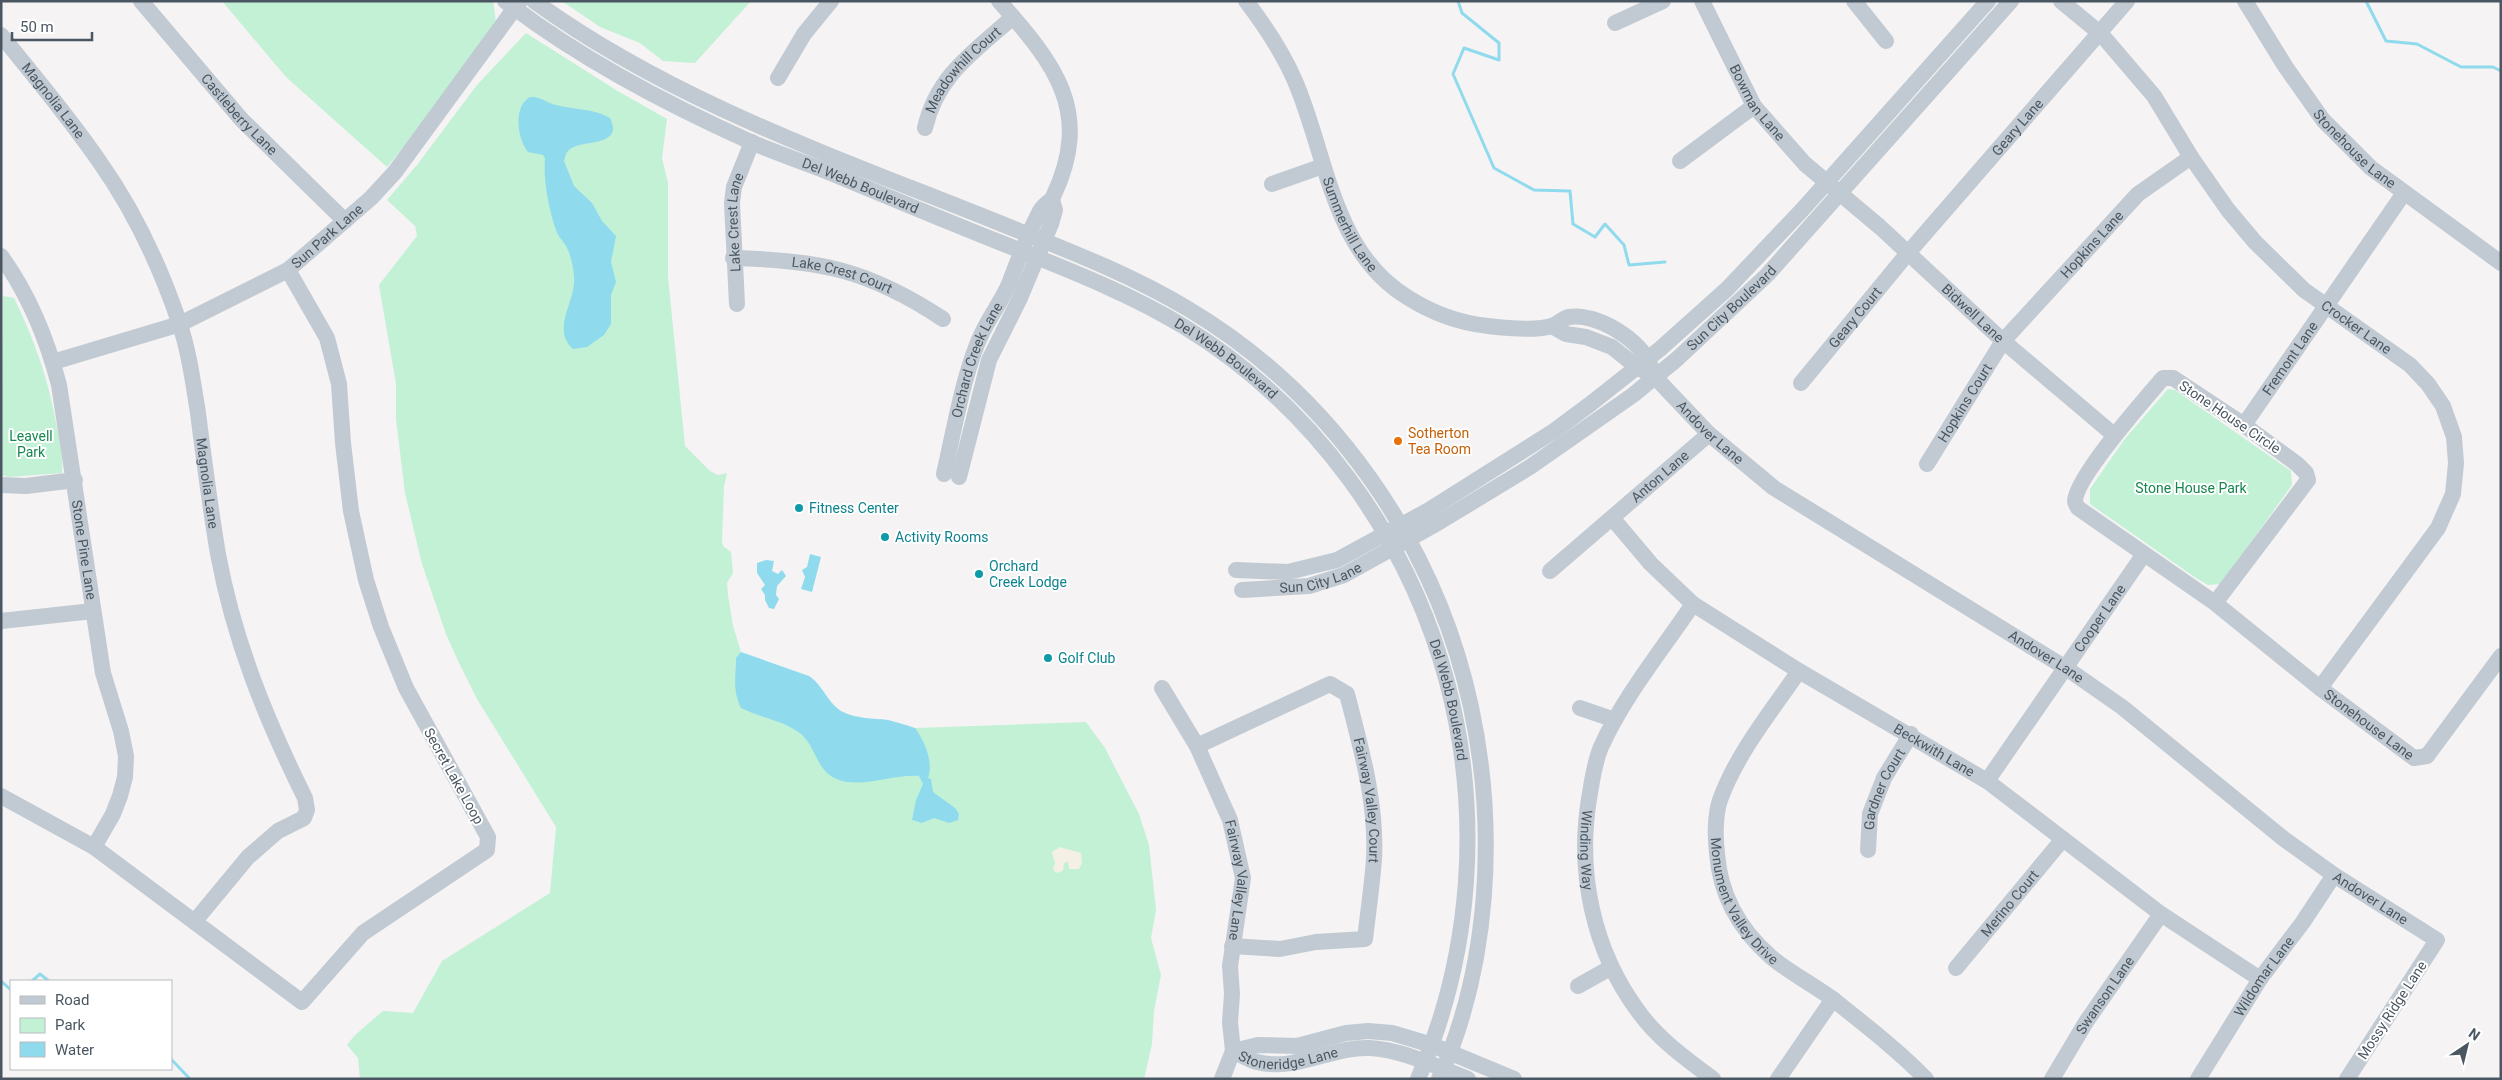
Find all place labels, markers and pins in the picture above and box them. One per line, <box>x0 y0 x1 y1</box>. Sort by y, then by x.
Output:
place label: Sotherton Tea Room <box>1408 425 1471 457</box>
marker: Sotherton Tea Room <box>1392 435 1404 447</box>
place label: Fitness Center <box>809 500 899 516</box>
marker: Fitness Center <box>793 502 805 514</box>
place label: Activity Rooms <box>895 529 988 545</box>
marker: Activity Rooms <box>879 531 891 543</box>
place label: Orchard Creek Lodge <box>989 558 1067 590</box>
marker: Orchard Creek Lodge <box>973 568 985 580</box>
place label: Golf Club <box>1058 650 1115 666</box>
marker: Golf Club <box>1042 652 1054 664</box>

